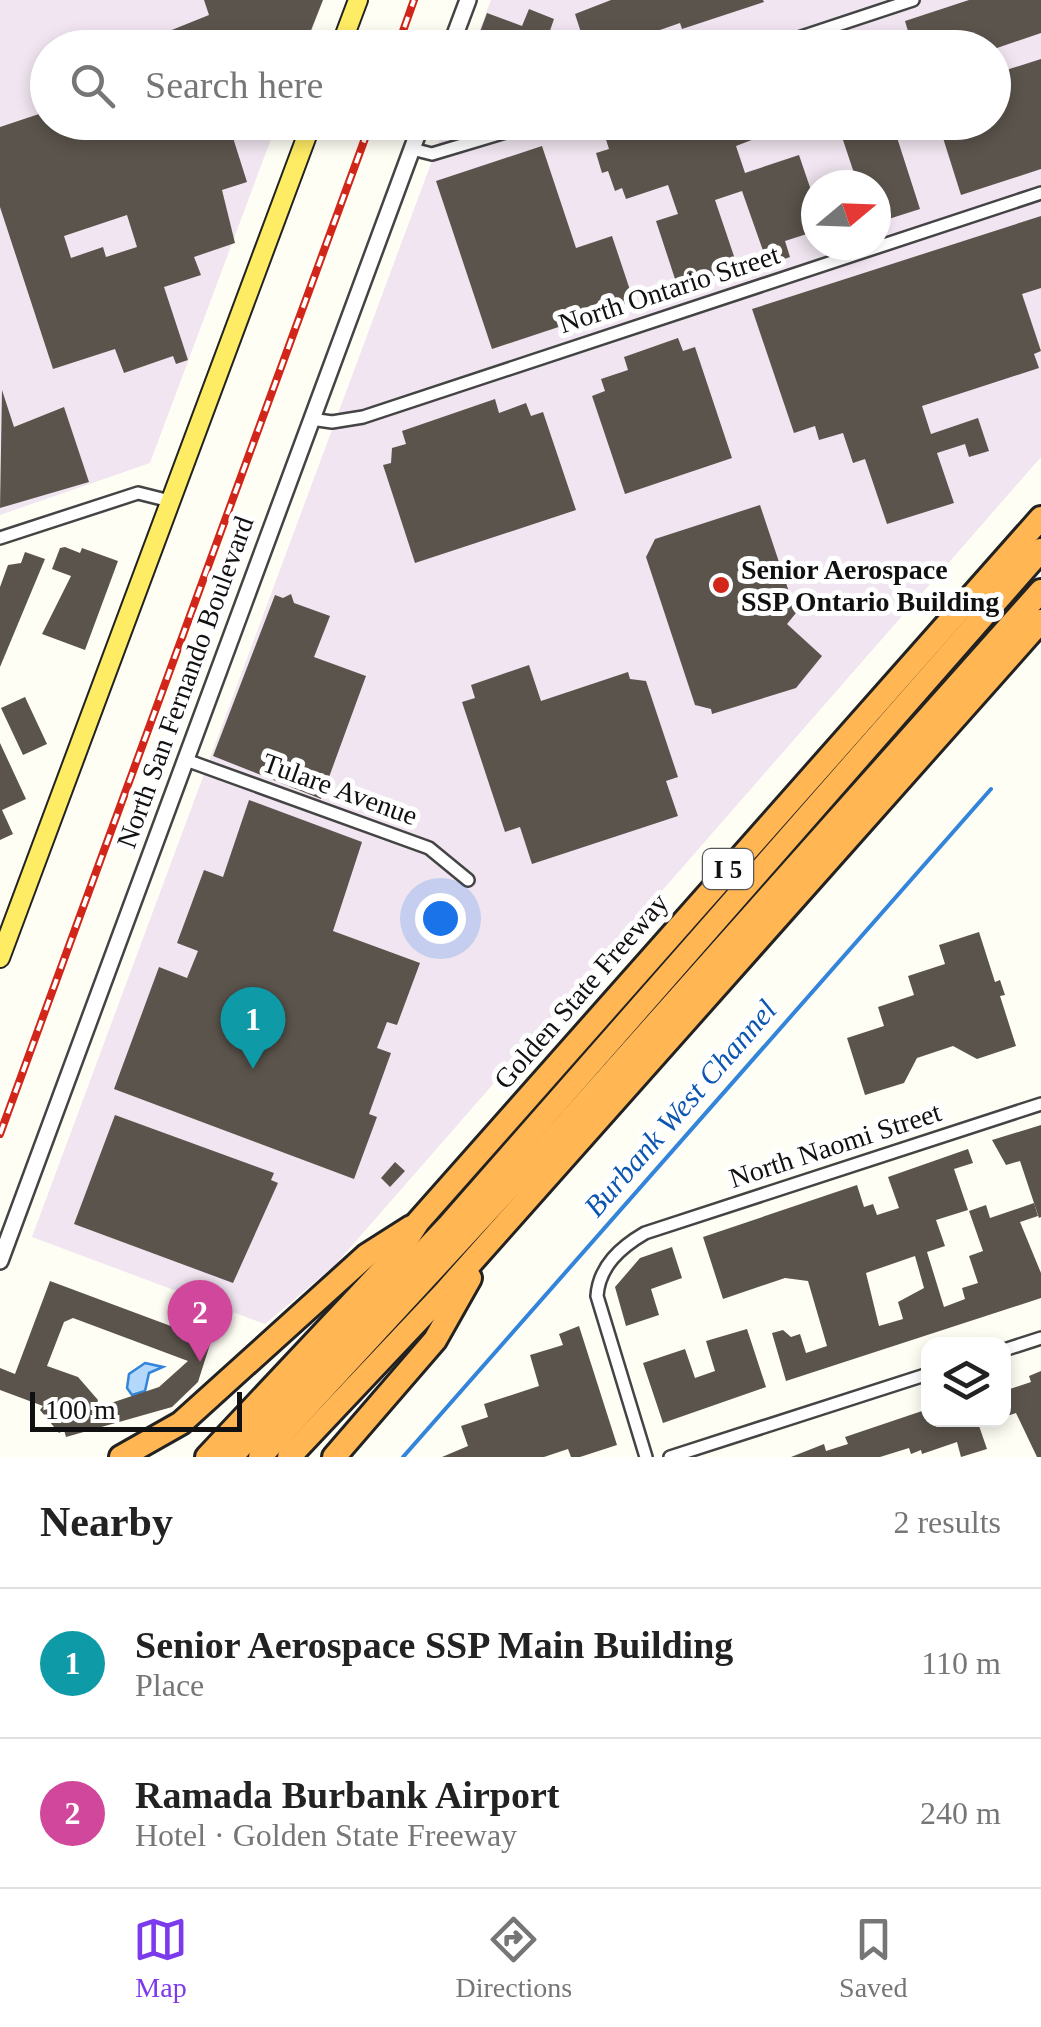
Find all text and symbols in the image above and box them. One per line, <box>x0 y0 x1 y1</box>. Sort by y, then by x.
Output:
search box <box>30 30 1011 140</box>
icon: search <box>65 58 120 113</box>
text: Search here <box>145 64 323 106</box>
north arrow <box>801 170 891 260</box>
street label: North Ontario Street <box>555 239 783 339</box>
street label: North San Fernando Boulevard <box>110 512 260 852</box>
place label: Senior Aerospace SSP Ontario Building <box>741 554 999 617</box>
marker: Senior Aerospace SSP Ontario Building <box>710 574 732 596</box>
street label: Tulare Avenue <box>258 747 422 831</box>
road number: I 5 <box>703 849 753 889</box>
street label: Golden State Freeway <box>488 887 674 1095</box>
your location <box>415 893 466 944</box>
pin: 1 <box>220 986 286 1069</box>
water label: Burbank West Channel <box>577 993 783 1223</box>
street label: North Naomi Street <box>725 1096 945 1194</box>
pin: 2 <box>168 1280 232 1362</box>
map controls <box>921 1337 1011 1427</box>
button: layers <box>921 1337 1011 1427</box>
scale bar <box>30 1387 242 1432</box>
text: 100 m <box>45 1394 116 1425</box>
text: Nearby <box>40 1499 173 1545</box>
text: 2 results <box>893 1504 1001 1540</box>
text: Senior Aerospace SSP Main Building <box>135 1624 733 1666</box>
text: 1 <box>65 1645 81 1681</box>
text: 110 m <box>921 1645 1001 1681</box>
text: Place <box>135 1667 204 1703</box>
text: Ramada Burbank Airport <box>135 1774 559 1816</box>
text: 2 <box>65 1795 81 1831</box>
text: 240 m <box>920 1795 1001 1831</box>
text: Hotel · Golden State Freeway <box>135 1817 517 1853</box>
tab: Map <box>133 1912 188 2004</box>
tab: Directions <box>455 1912 572 2004</box>
tab: Saved <box>839 1912 908 2004</box>

